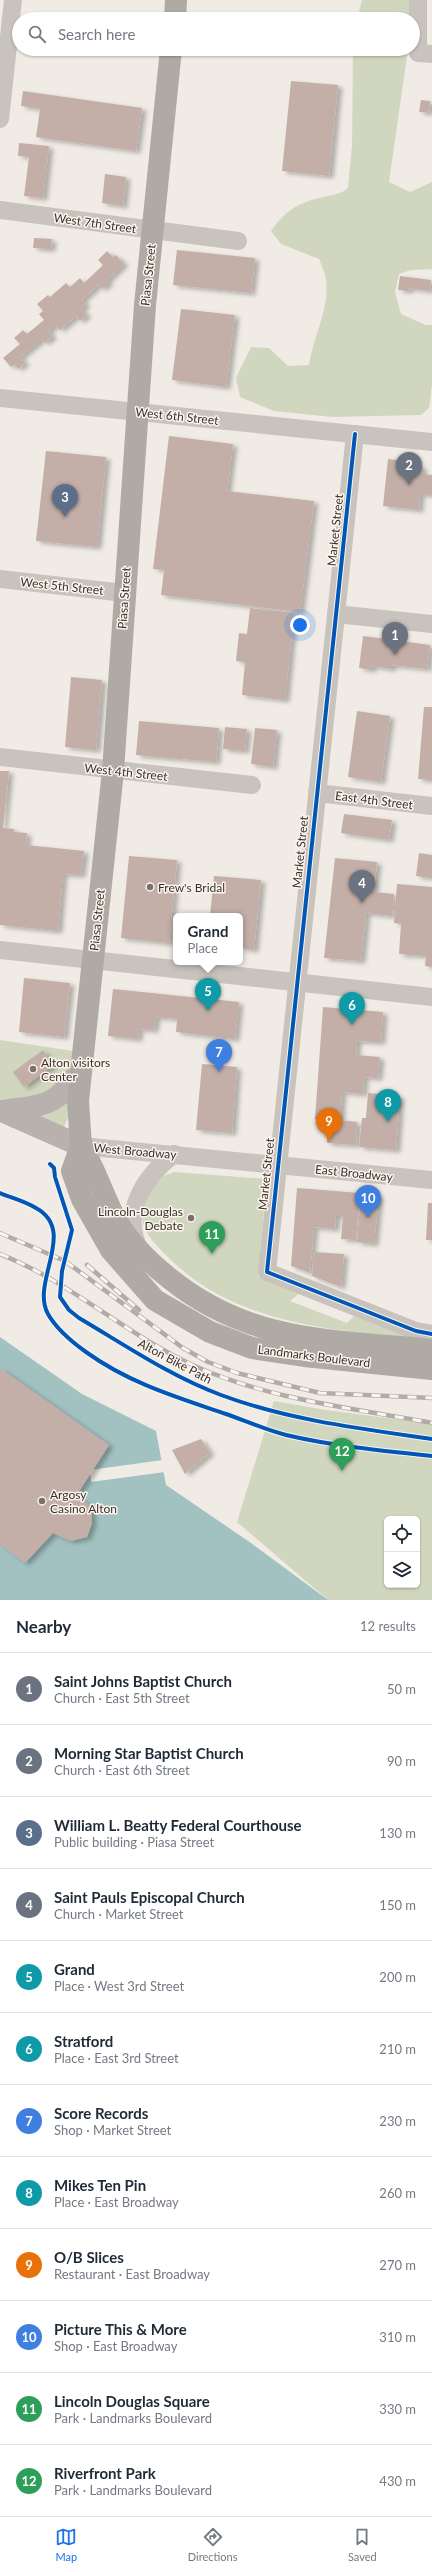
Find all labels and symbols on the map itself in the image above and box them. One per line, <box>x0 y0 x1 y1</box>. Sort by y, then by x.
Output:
street label: West 7th Street <box>53 210 138 236</box>
street label: Piasa Street <box>137 243 159 307</box>
street label: West 6th Street <box>135 404 220 428</box>
pin: 2 <box>396 452 422 485</box>
pin: 3 <box>52 484 78 517</box>
street label: Market Street <box>324 493 346 567</box>
street label: Piasa Street <box>114 566 134 629</box>
street label: West 5th Street <box>20 574 105 598</box>
your location <box>290 615 310 635</box>
pin: 1 <box>382 622 408 655</box>
street label: West 4th Street <box>84 760 169 784</box>
street label: East 4th Street <box>334 788 414 812</box>
street label: Market Street <box>289 815 311 889</box>
pin: 4 <box>349 870 375 903</box>
place label: Frew's Bridal <box>158 880 225 895</box>
marker: Frew's Bridal <box>145 882 155 892</box>
street label: Piasa Street <box>86 888 108 952</box>
pin: 5 <box>195 978 221 1011</box>
pin: 6 <box>339 992 365 1025</box>
pin: 7 <box>206 1039 232 1072</box>
place label: Alton visitors Center <box>41 1055 110 1084</box>
marker: Alton visitors Center <box>28 1064 38 1074</box>
pin: 8 <box>375 1089 401 1122</box>
pin: 9 <box>316 1108 342 1141</box>
street label: Market Street <box>255 1137 277 1211</box>
street label: West Broadway <box>93 1140 178 1162</box>
street label: East Broadway <box>314 1161 394 1185</box>
pin: 10 <box>355 1185 381 1218</box>
place label: Lincoln-Douglas Debate <box>98 1204 183 1233</box>
marker: Lincoln-Douglas Debate <box>186 1213 196 1223</box>
pin: 11 <box>199 1221 225 1254</box>
street label: Alton Bike Path <box>136 1335 214 1387</box>
street label: Landmarks Boulevard <box>257 1342 371 1370</box>
pin: 12 <box>329 1438 355 1471</box>
place label: Argosy Casino Alton <box>50 1487 117 1516</box>
marker: Argosy Casino Alton <box>37 1496 47 1506</box>

